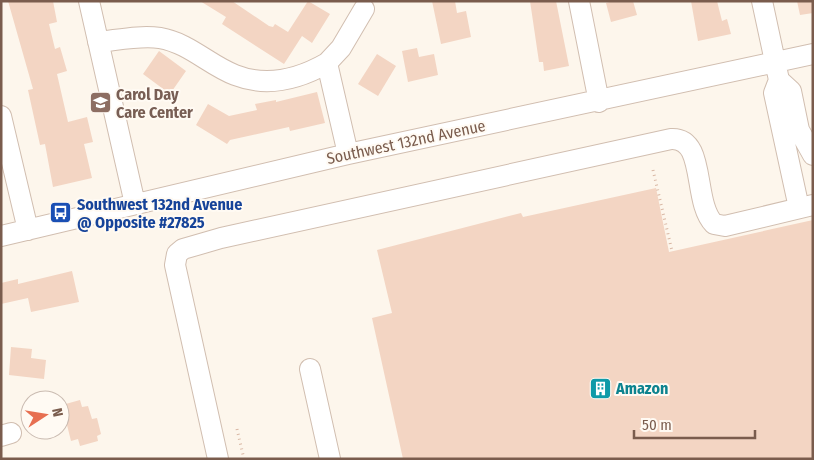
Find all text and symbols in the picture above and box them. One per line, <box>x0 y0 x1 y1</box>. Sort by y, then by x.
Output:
place label: Carol Day Care Center <box>116 85 193 122</box>
school or university icon: Carol Day Care Center <box>88 91 112 115</box>
street label: Southwest 132nd Avenue <box>325 116 487 168</box>
place label: Southwest 132nd Avenue @ Opposite #27825 <box>77 195 242 232</box>
bus stop icon: Southwest 132nd Avenue @ Opposite #27825 <box>49 201 73 225</box>
building icon: Amazon <box>588 376 612 400</box>
place label: Amazon <box>615 379 668 398</box>
north arrow <box>20 390 70 440</box>
text: N <box>48 407 66 418</box>
scale bar <box>634 408 755 440</box>
text: 50 m <box>642 416 672 434</box>

